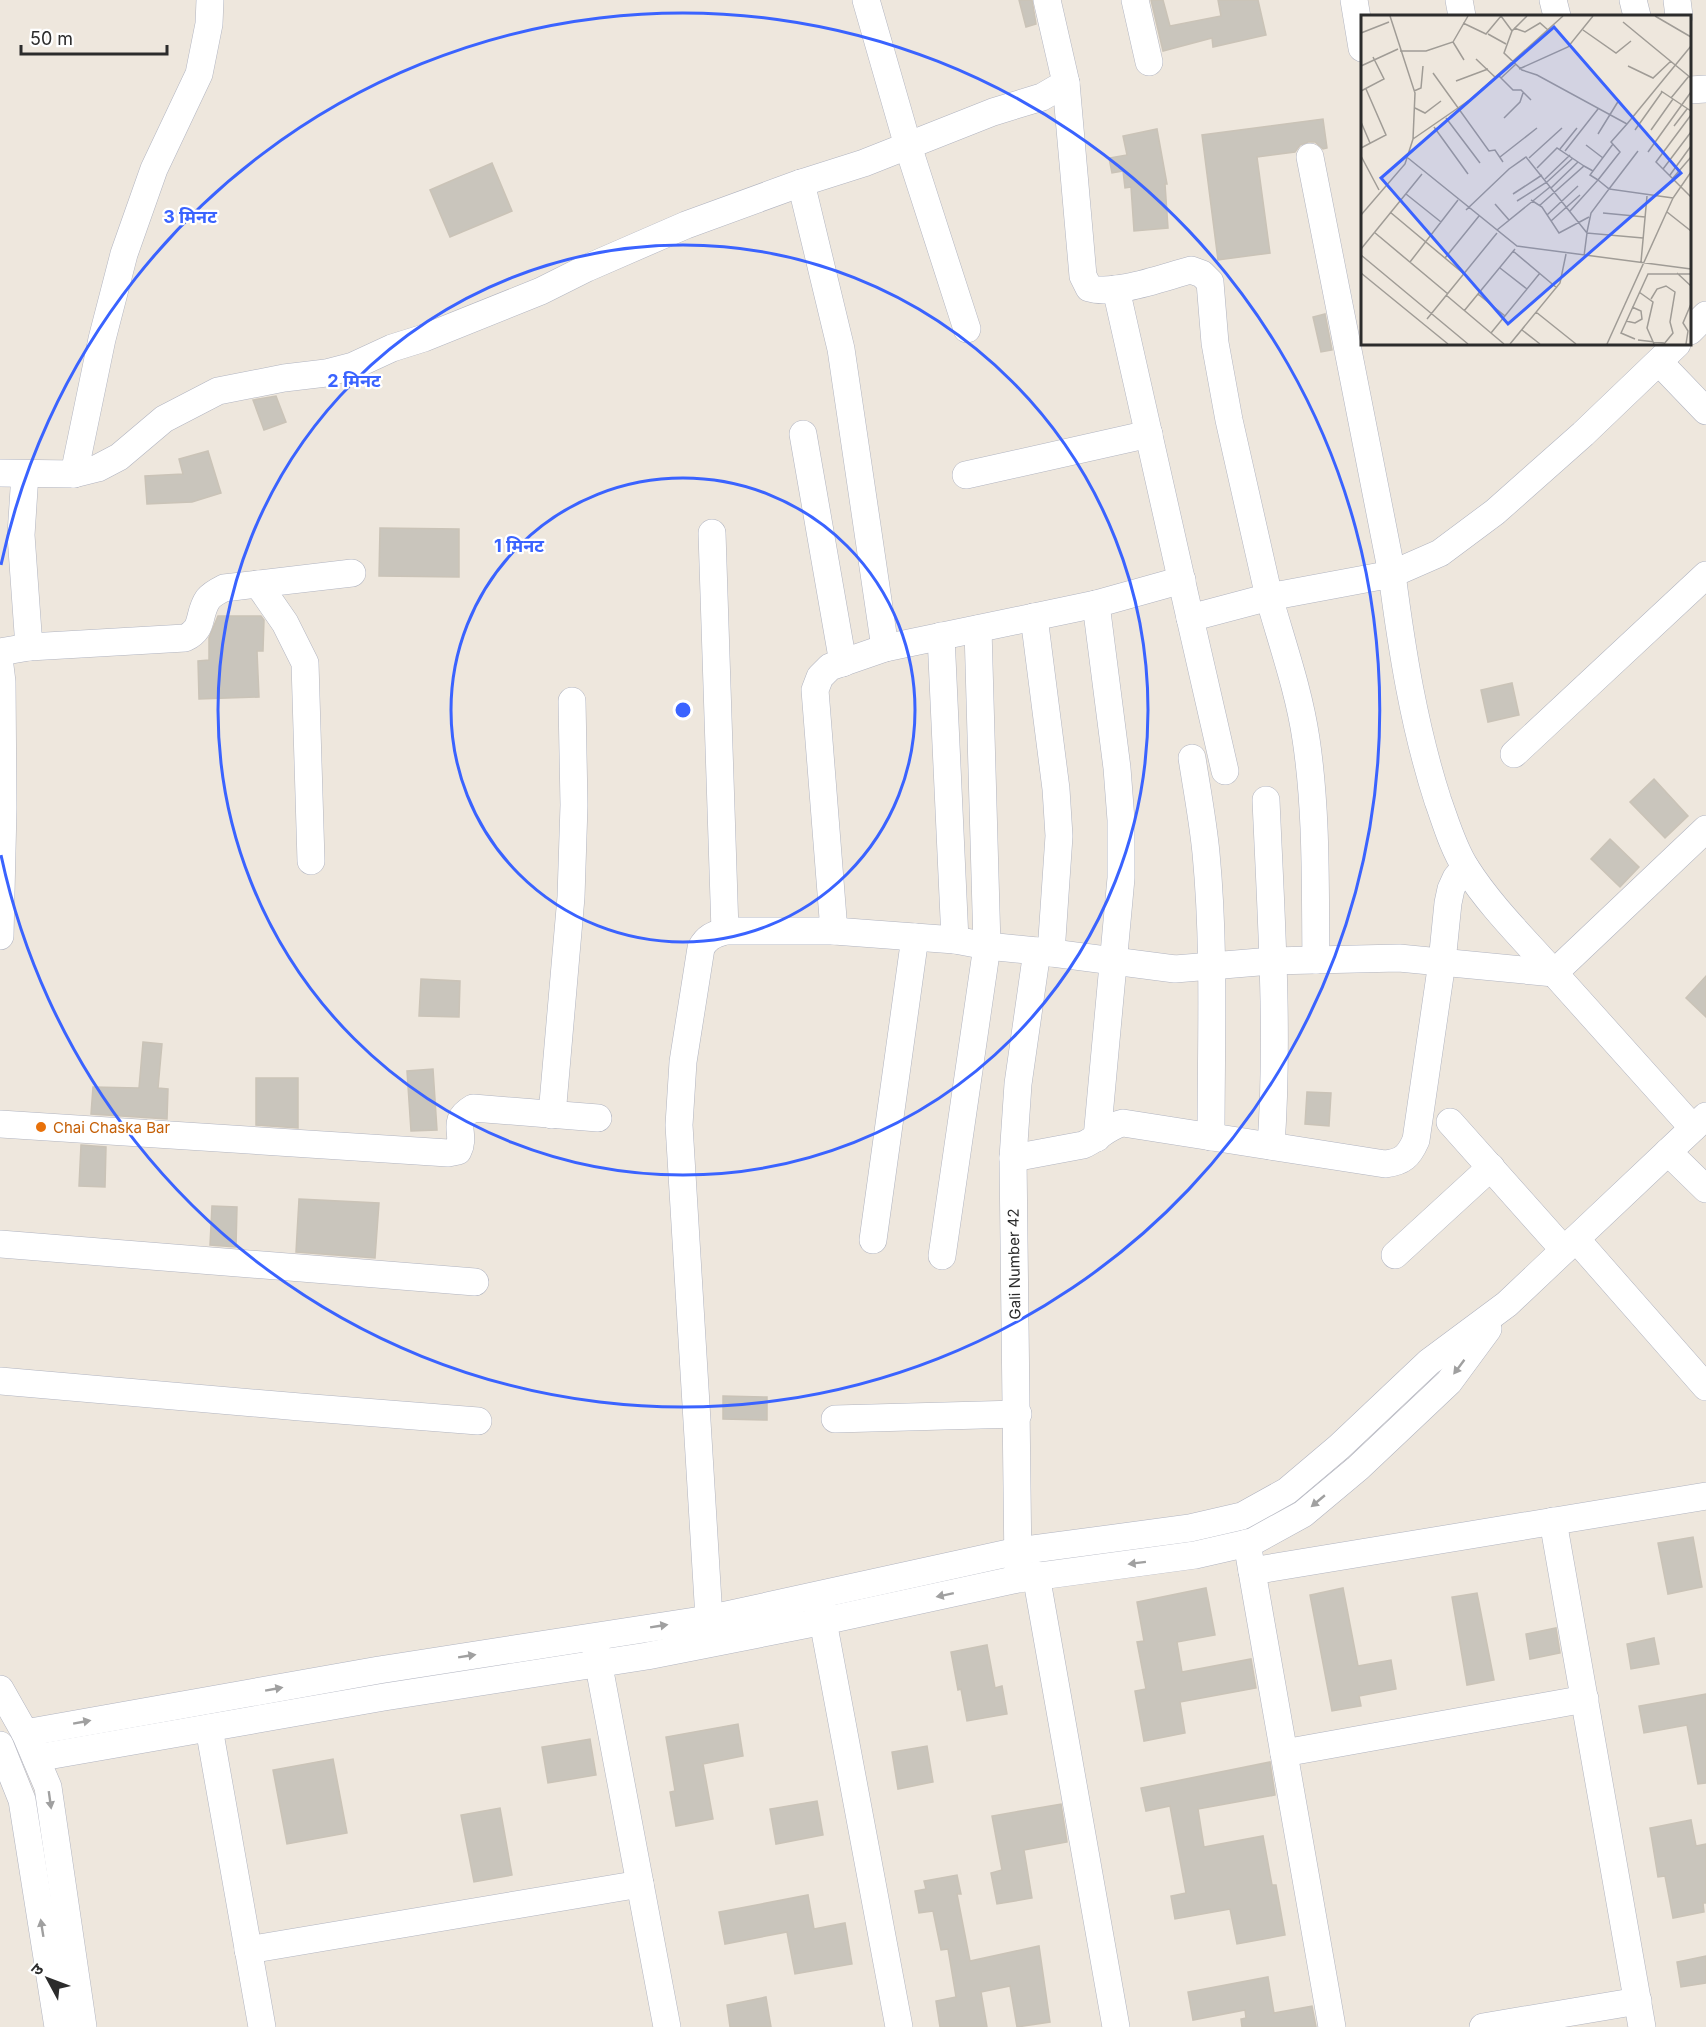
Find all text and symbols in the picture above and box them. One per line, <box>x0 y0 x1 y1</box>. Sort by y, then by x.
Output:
inset map <box>1361 15 1691 345</box>
scale bar <box>21 18 166 56</box>
text: 50 m <box>30 28 73 49</box>
text: 3 मिनट <box>163 206 217 227</box>
text: 2 मिनट <box>327 370 381 391</box>
text: 1 मिनट <box>494 535 544 556</box>
centre of rings <box>673 700 693 720</box>
place label: Chai Chaska Bar <box>53 1118 170 1137</box>
marker: Chai Chaska Bar <box>34 1120 48 1134</box>
street label: Gali Number 42 <box>1004 1208 1024 1320</box>
one-way arrow <box>1454 1360 1466 1375</box>
one-way arrow <box>1311 1494 1326 1507</box>
one-way arrow <box>1127 1558 1146 1567</box>
one-way arrow <box>935 1591 954 1600</box>
one-way arrow <box>650 1622 669 1631</box>
one-way arrow <box>457 1652 476 1661</box>
one-way arrow <box>265 1684 284 1693</box>
one-way arrow <box>73 1718 92 1727</box>
one-way arrow <box>45 1790 54 1809</box>
one-way arrow <box>38 1918 47 1937</box>
north arrow <box>18 1949 78 2009</box>
text: उ <box>26 1959 48 1979</box>

